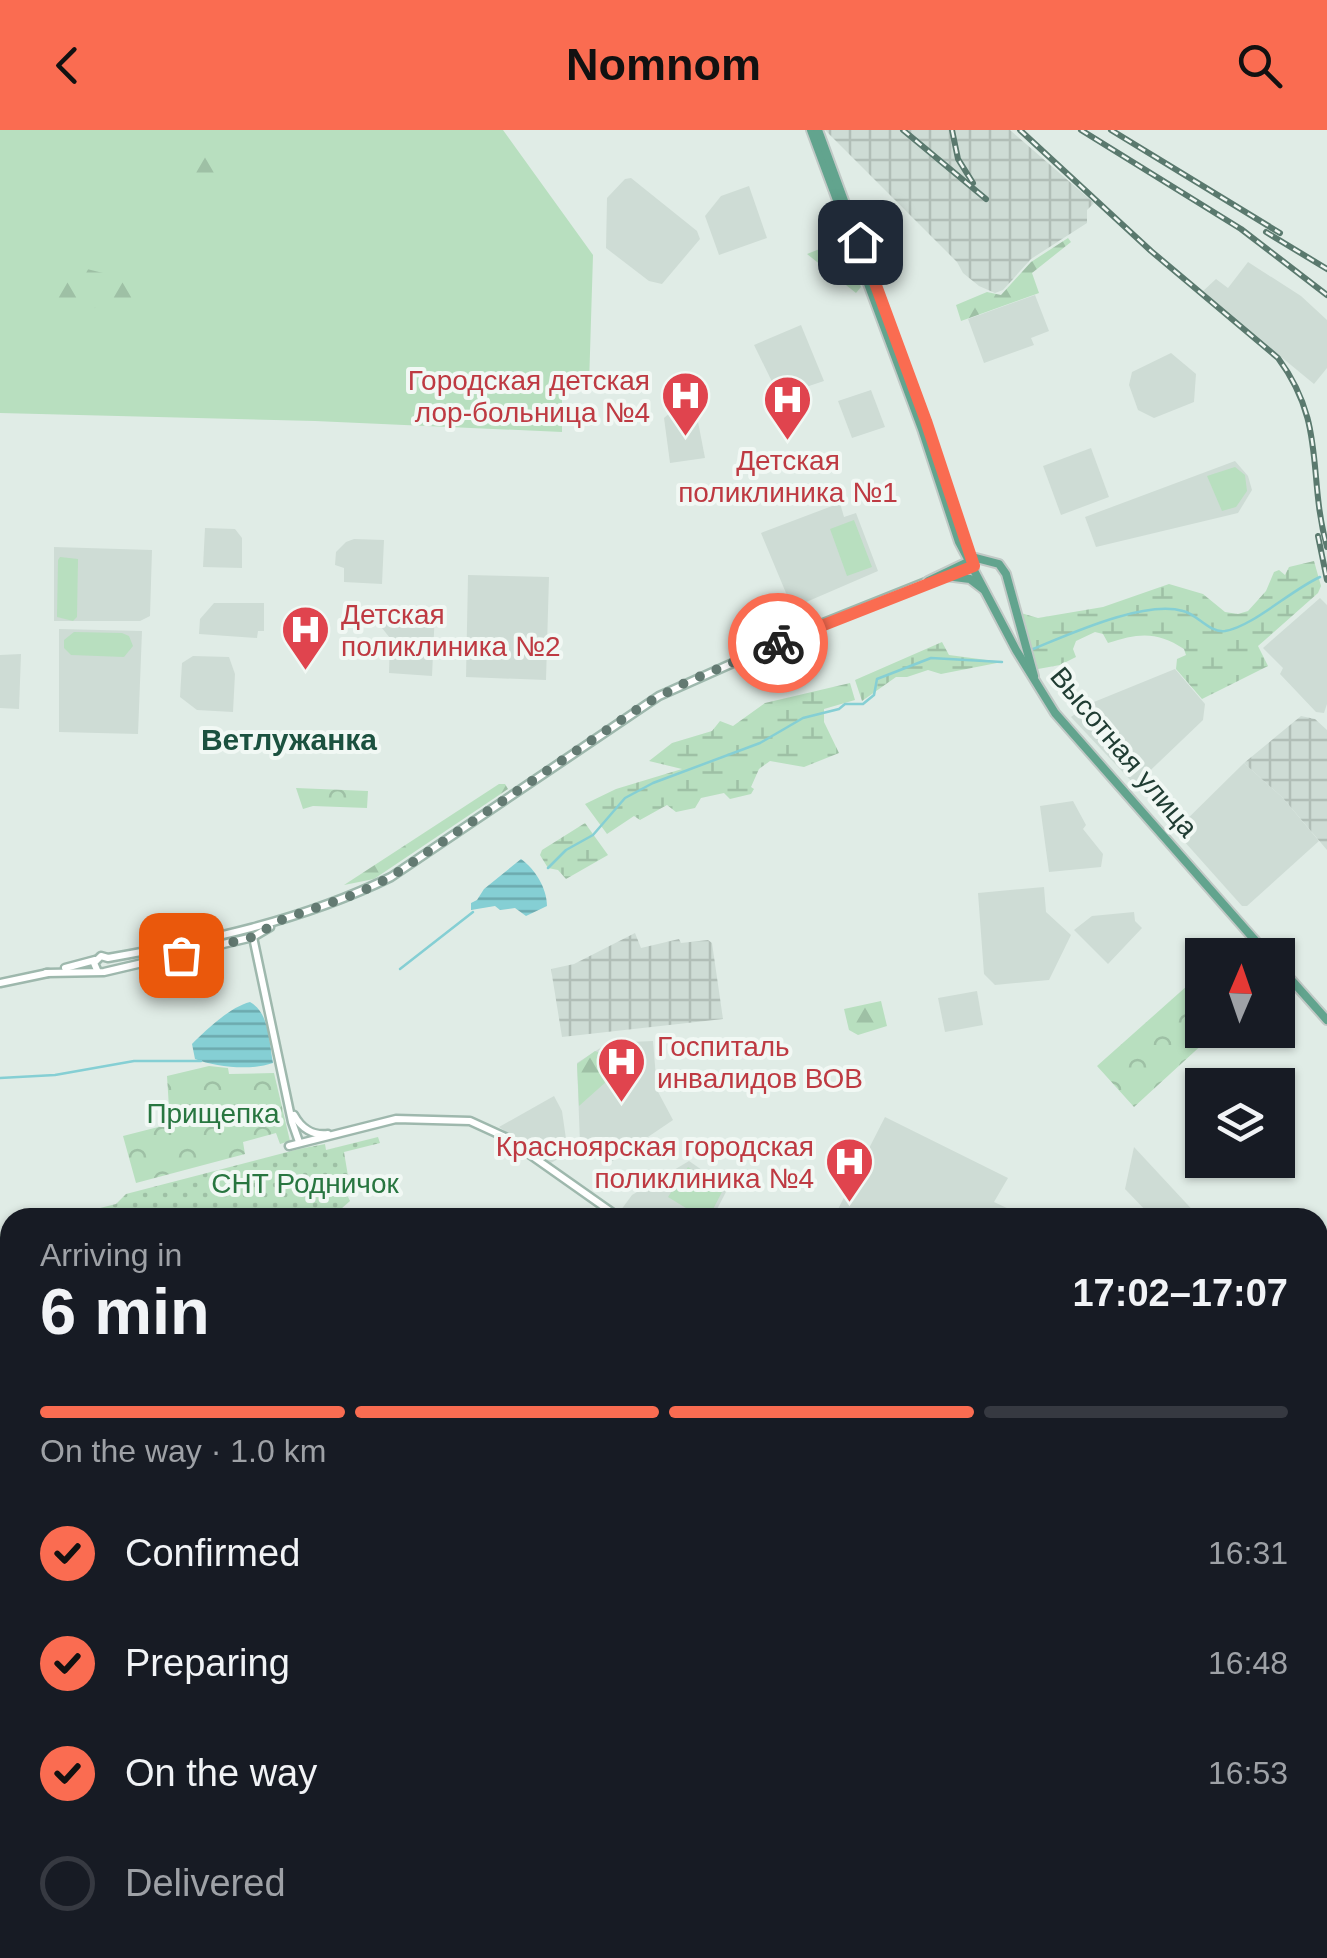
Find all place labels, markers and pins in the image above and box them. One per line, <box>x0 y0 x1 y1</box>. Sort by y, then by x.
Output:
pin <box>818 200 903 285</box>
place label: Городская детская лор-больница №4 <box>408 365 650 428</box>
hospital icon: Городская детская лор-больница №4 <box>659 370 711 438</box>
hospital icon: Детская поликлиника №1 <box>762 374 814 442</box>
place label: Детская поликлиника №1 <box>678 445 898 508</box>
place label: Детская поликлиника №2 <box>341 599 561 662</box>
hospital icon: Детская поликлиника №2 <box>280 604 332 672</box>
pin <box>139 913 224 998</box>
place label: Госпиталь инвалидов ВОВ <box>657 1031 863 1094</box>
hospital icon: Госпиталь инвалидов ВОВ <box>596 1036 648 1104</box>
place label: Красноярская городская поликлиника №4 <box>496 1131 814 1194</box>
hospital icon: Красноярская городская поликлиника №4 <box>823 1136 875 1204</box>

